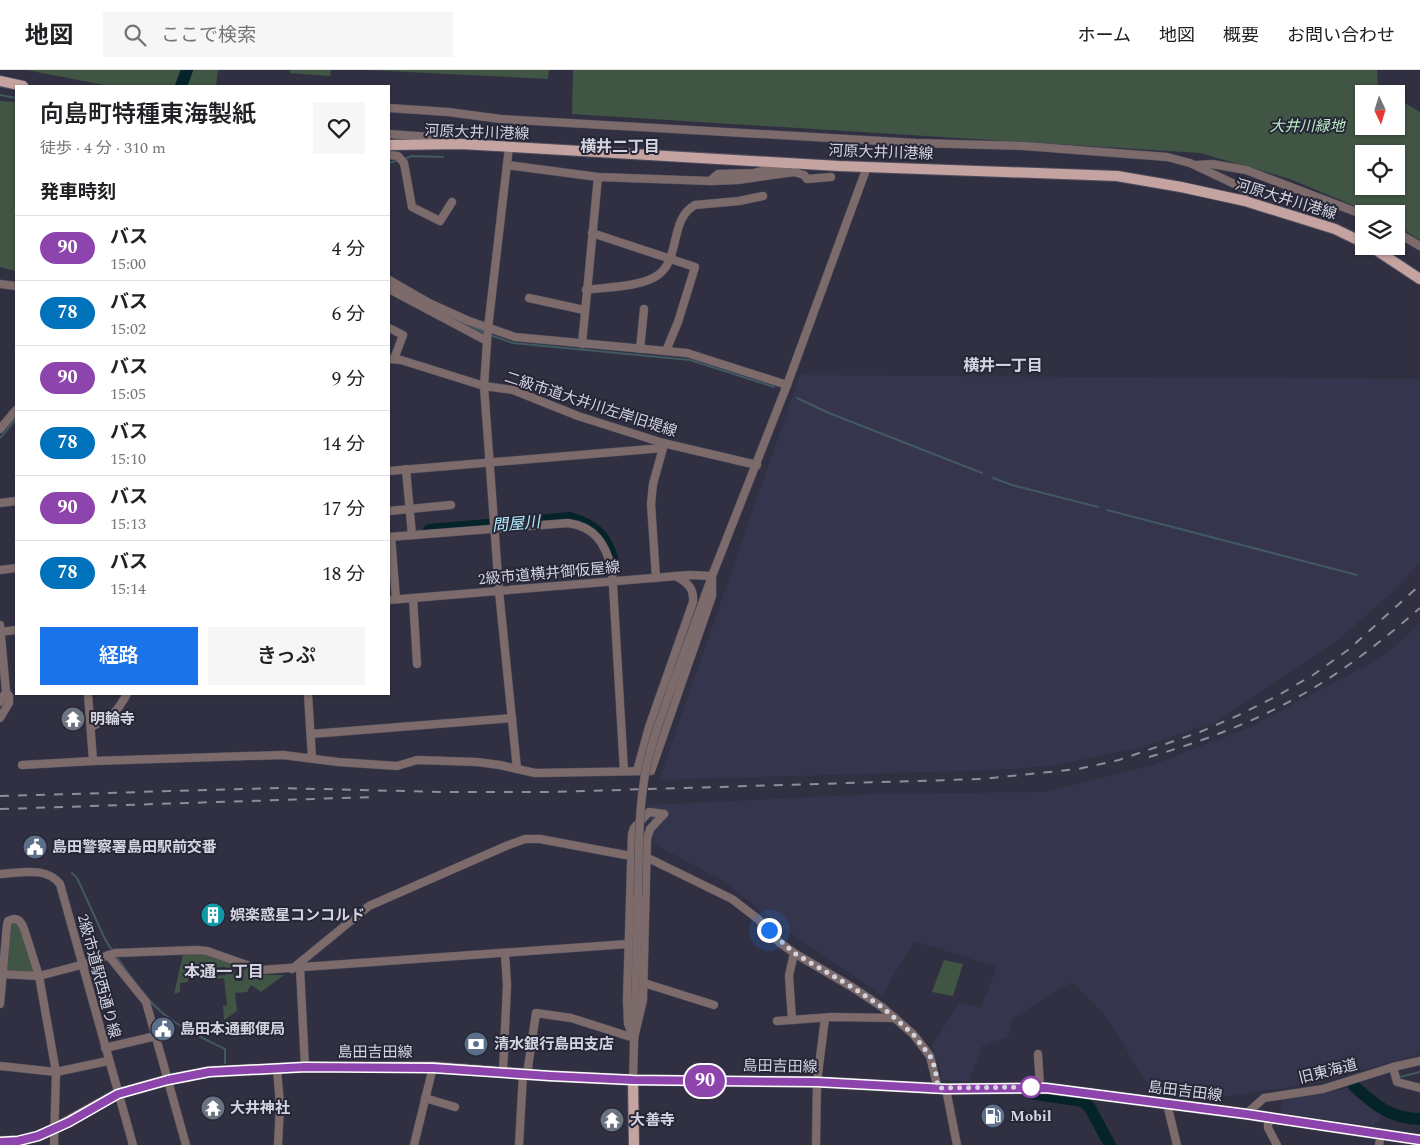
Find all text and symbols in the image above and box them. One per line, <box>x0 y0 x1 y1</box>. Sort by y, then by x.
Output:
search box <box>103 12 453 57</box>
text: 地図 <box>25 18 73 54</box>
icon: search <box>121 21 149 49</box>
text: ここで検索 <box>161 21 256 50</box>
text: ホーム <box>1078 22 1131 49</box>
text: 地図 <box>1159 22 1195 49</box>
text: 概要 <box>1223 22 1259 49</box>
text: お問い合わせ <box>1287 22 1395 49</box>
north arrow <box>1355 85 1405 135</box>
map controls <box>1355 85 1405 255</box>
text: 向島町特種東海製紙 <box>40 97 256 133</box>
button: heart <box>313 102 365 154</box>
park label: 大井川緑地 <box>1269 115 1346 138</box>
street label: 河原大井川港線 <box>424 119 530 146</box>
district label: 横井二丁目 <box>580 135 660 159</box>
text: 徒歩 · 4 分 · 310 m <box>40 136 166 160</box>
street label: 河原大井川港線 <box>828 139 934 166</box>
button: locate <box>1355 145 1405 195</box>
street label: 河原大井川港線 <box>1232 173 1339 226</box>
text: 発車時刻 <box>40 178 116 207</box>
button: layers <box>1355 205 1405 255</box>
text: バス <box>110 223 148 252</box>
text: 90 <box>57 234 78 261</box>
text: 4 分 <box>332 235 365 264</box>
text: 15:00 <box>110 252 146 276</box>
text: バス <box>110 288 148 317</box>
text: 78 <box>57 299 78 326</box>
text: 6 分 <box>332 300 365 329</box>
text: 15:02 <box>110 317 146 341</box>
text: バス <box>110 353 148 382</box>
district label: 横井一丁目 <box>963 354 1043 378</box>
text: 90 <box>57 364 78 391</box>
text: 9 分 <box>332 365 365 394</box>
street label: 二級市道大井川左岸旧堤線 <box>502 366 680 443</box>
text: 15:05 <box>110 382 146 406</box>
text: バス <box>110 418 148 447</box>
text: 78 <box>57 429 78 456</box>
text: 14 分 <box>322 430 365 459</box>
text: 15:10 <box>110 447 146 471</box>
text: バス <box>110 483 148 512</box>
text: 90 <box>57 494 78 521</box>
text: 17 分 <box>322 495 365 524</box>
water label: 問屋川 <box>491 510 543 538</box>
text: 15:13 <box>110 512 146 536</box>
text: バス <box>110 548 148 577</box>
street label: 2級市道横井御仮屋線 <box>477 556 621 591</box>
text: 78 <box>57 559 78 586</box>
text: 18 分 <box>322 560 365 589</box>
text: 15:14 <box>110 577 146 601</box>
button: 経路 <box>40 627 198 685</box>
button: きっぷ <box>208 627 365 685</box>
temple icon: 明輪寺 <box>60 706 86 732</box>
place label: 明輪寺 <box>90 708 135 731</box>
public building icon: 島田警察署島田駅前交番 <box>22 834 48 860</box>
place label: 島田警察署島田駅前交番 <box>52 836 217 859</box>
building icon: 娯楽惑星コンコルド <box>200 902 226 928</box>
place label: 娯楽惑星コンコルド <box>230 904 365 927</box>
street label: 2級市道駅西通り線 <box>71 912 126 1041</box>
your location <box>757 918 782 943</box>
district label: 本通一丁目 <box>184 960 264 984</box>
public building icon: 島田本通郵便局 <box>150 1016 176 1042</box>
place label: 島田本通郵便局 <box>180 1018 285 1041</box>
bank icon: 清水銀行島田支店 <box>463 1031 489 1057</box>
place label: 清水銀行島田支店 <box>494 1033 614 1056</box>
street label: 島田吉田線 <box>337 1041 413 1064</box>
street label: 旧東海道 <box>1296 1053 1360 1090</box>
street label: 島田吉田線 <box>742 1054 818 1079</box>
line badge: 90 <box>682 1065 728 1097</box>
text: 90 <box>695 1067 715 1094</box>
unlabelled marker <box>1020 1076 1042 1098</box>
street label: 島田吉田線 <box>1146 1076 1224 1107</box>
temple icon: 大井神社 <box>200 1095 226 1121</box>
place label: 大井神社 <box>230 1097 290 1120</box>
fuel station icon: Mobil <box>980 1103 1006 1129</box>
place label: Mobil <box>1010 1105 1052 1128</box>
temple icon: 大善寺 <box>599 1107 625 1133</box>
place label: 大善寺 <box>630 1109 675 1132</box>

